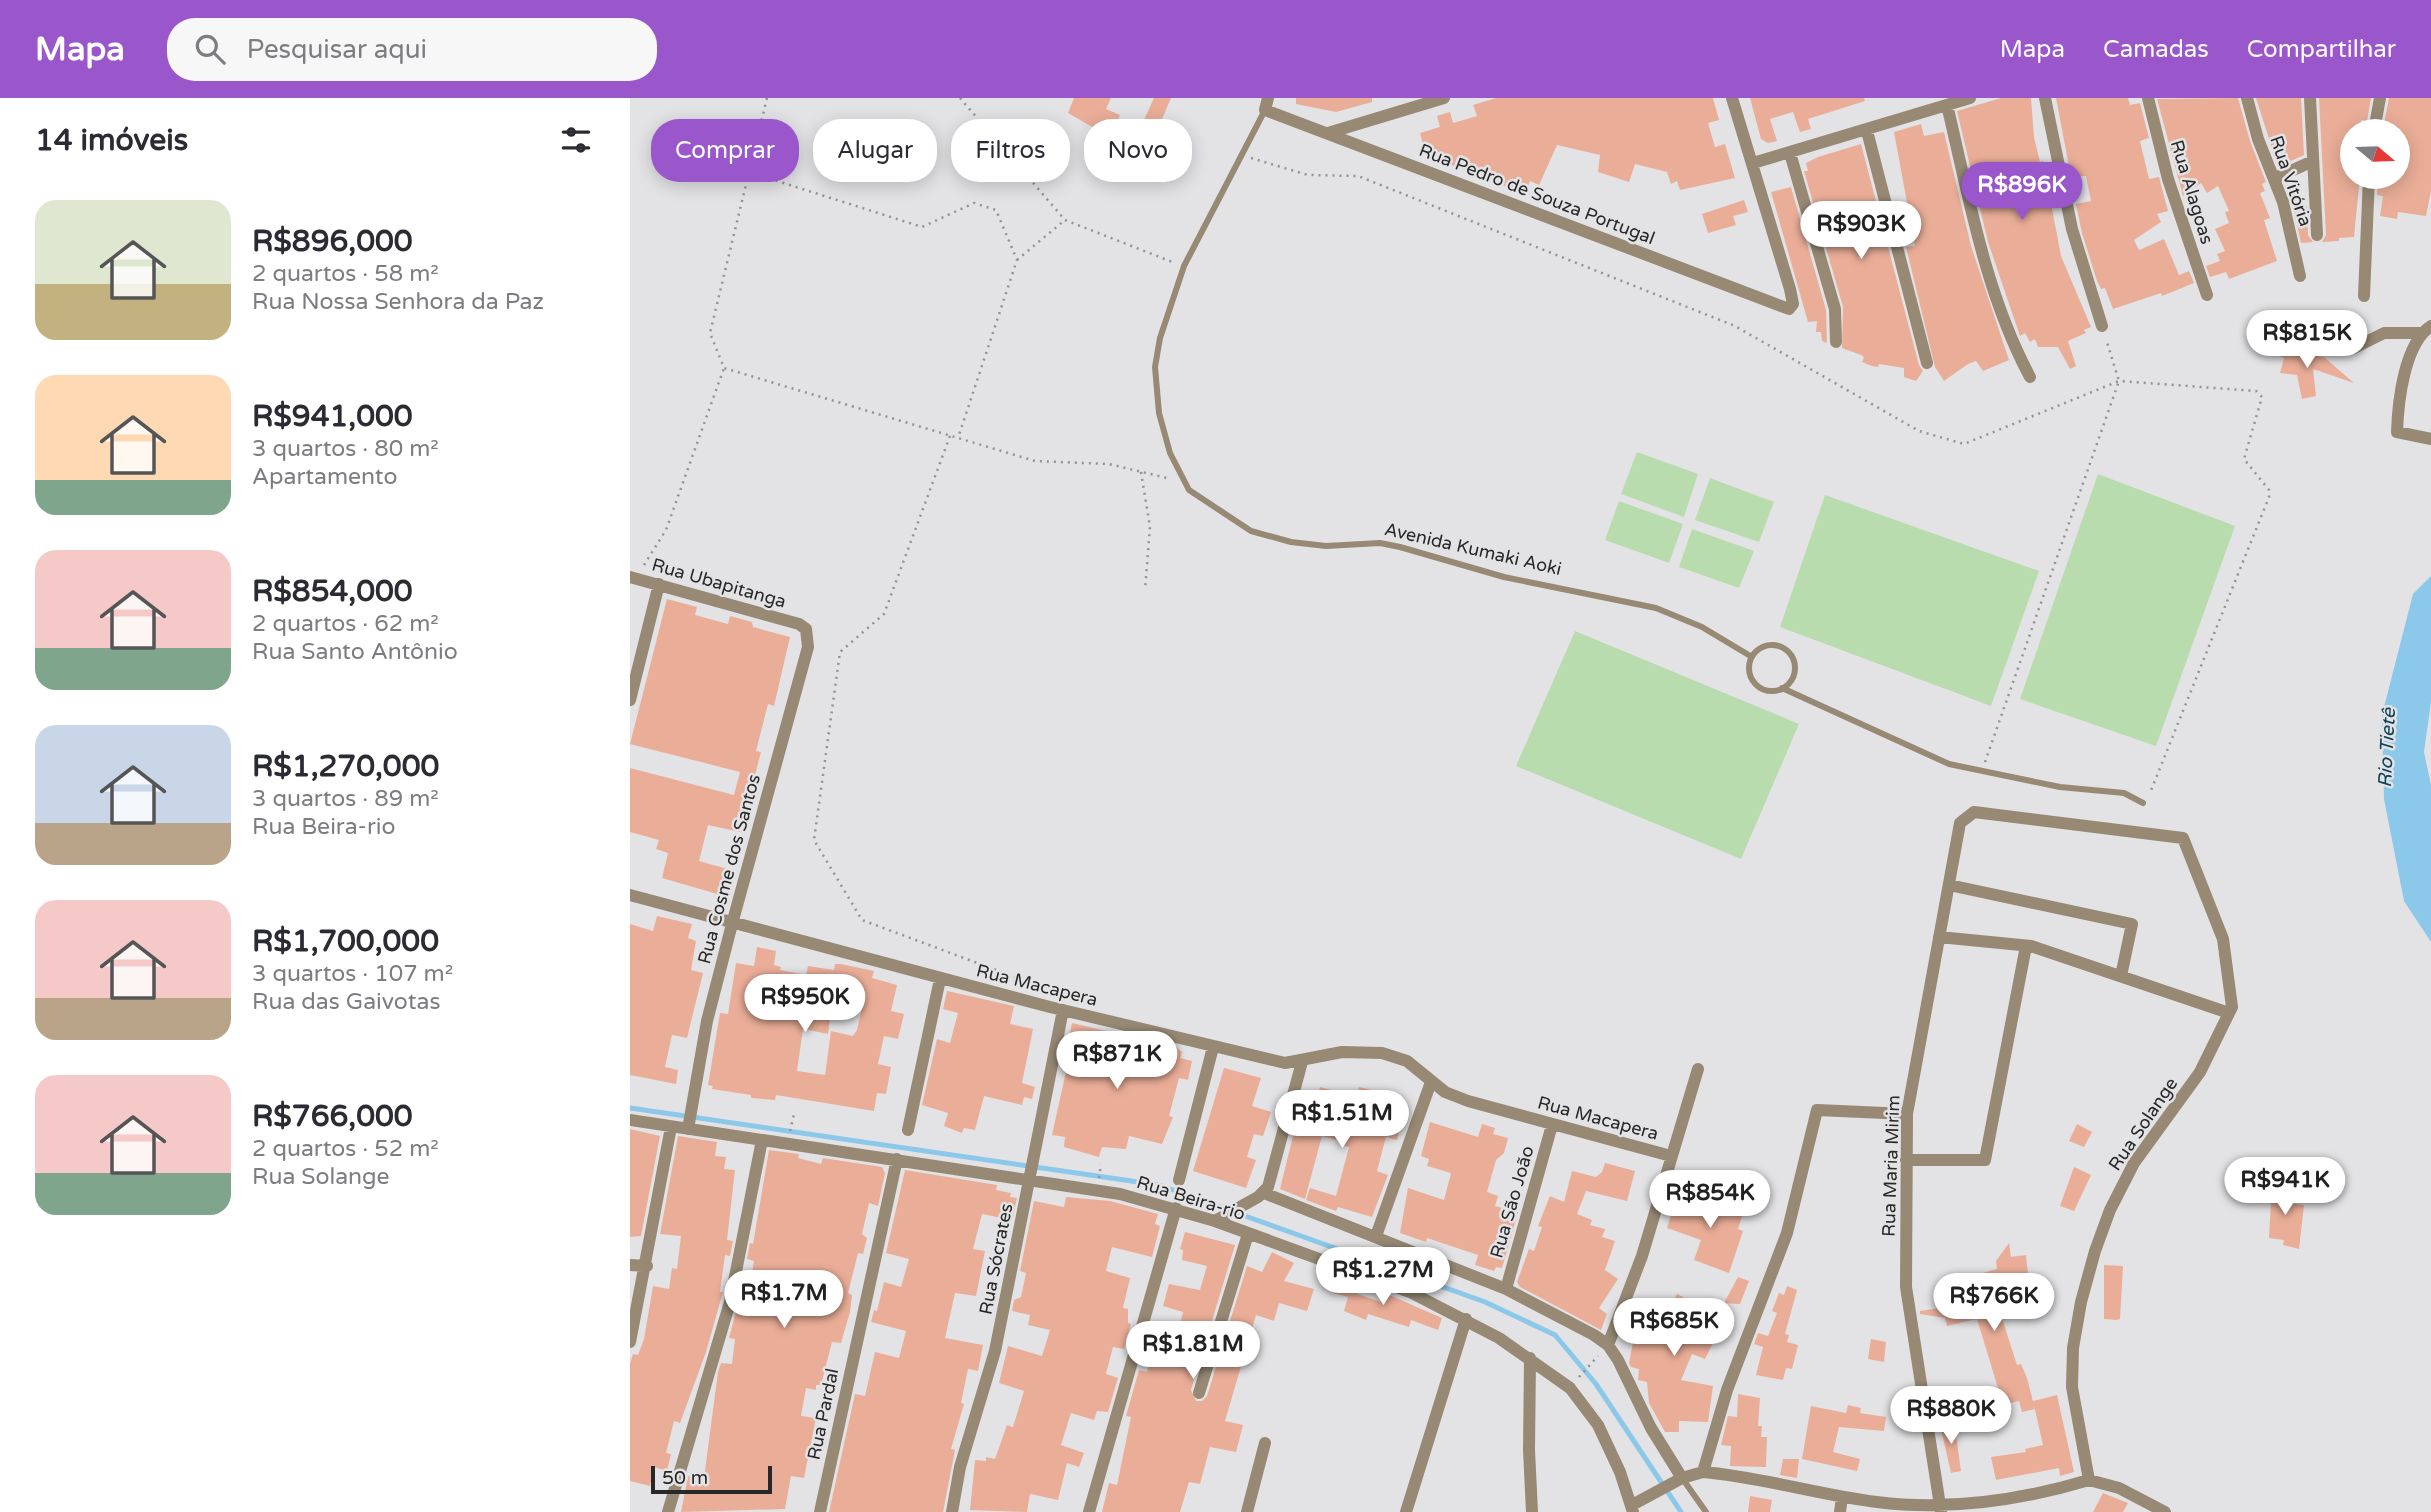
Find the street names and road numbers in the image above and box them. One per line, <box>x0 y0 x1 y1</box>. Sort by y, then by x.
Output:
street label: Rua Vitória <box>2265 133 2317 229</box>
street label: Rua Alagoas <box>2166 137 2218 247</box>
street label: Rua Pedro de Souza Portugal <box>1416 139 1658 249</box>
street label: Avenida Kumaki Aoki <box>1382 518 1564 580</box>
street label: Rua Ubapitanga <box>649 553 789 613</box>
street label: Rua Cosme dos Santos <box>693 772 765 966</box>
street label: Rua Macapera <box>974 959 1100 1011</box>
street label: Rua Solange <box>2104 1073 2182 1175</box>
street label: Rua Macapera <box>1535 1091 1661 1145</box>
street label: Rua Maria Mirim <box>1878 1095 1904 1237</box>
street label: Rua São João <box>1485 1143 1539 1261</box>
street label: Rua Beira-rio <box>1134 1171 1248 1225</box>
street label: Rua Sócrates <box>974 1202 1018 1316</box>
street label: Rua Pardal <box>803 1366 843 1462</box>

